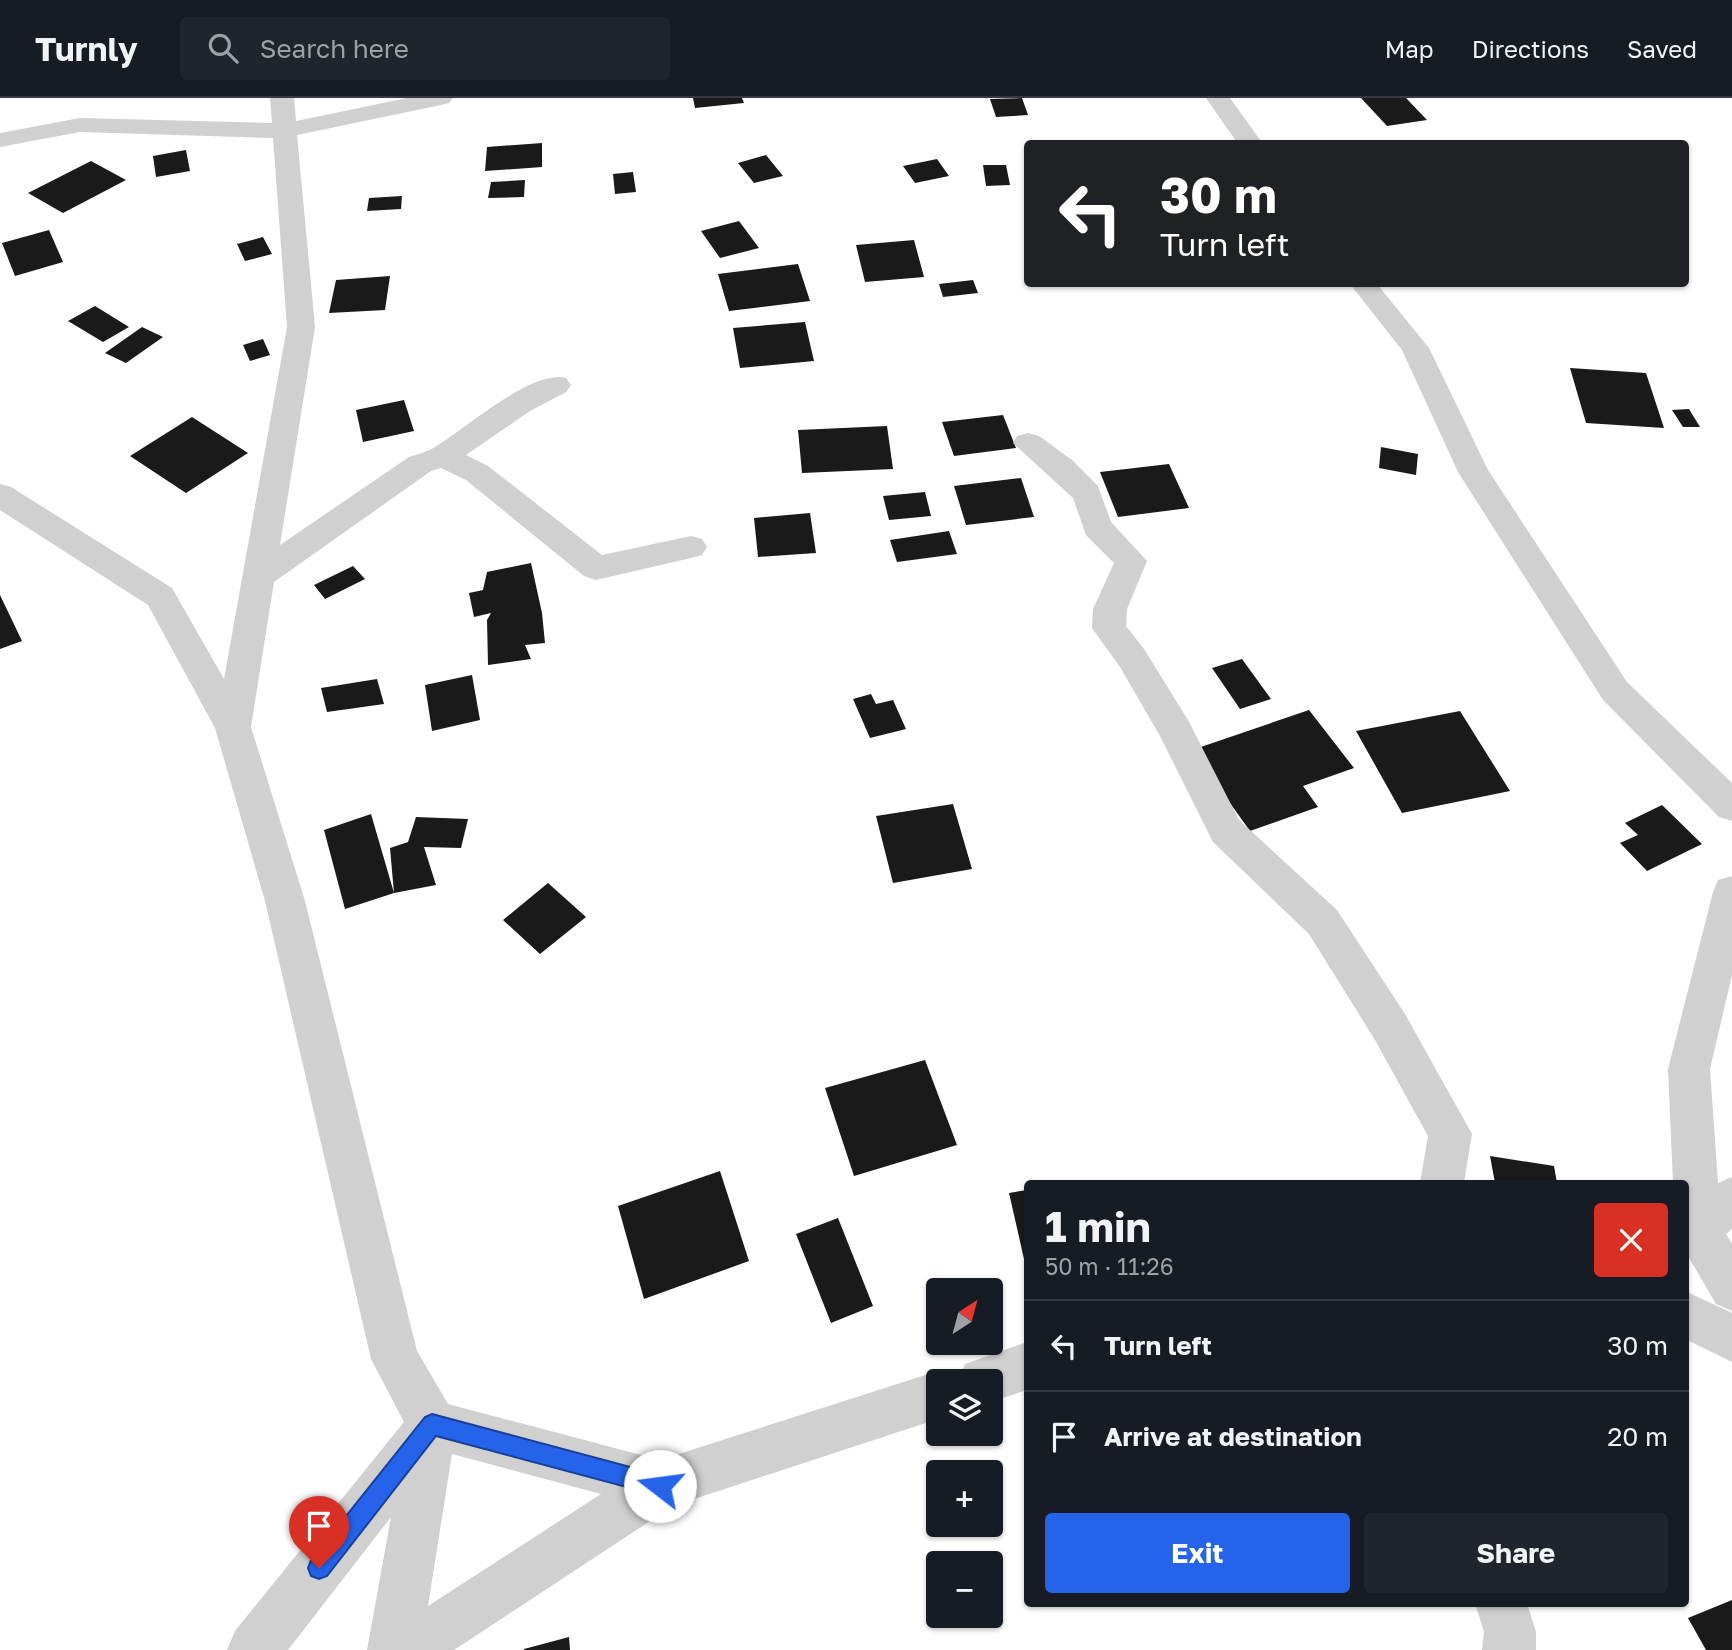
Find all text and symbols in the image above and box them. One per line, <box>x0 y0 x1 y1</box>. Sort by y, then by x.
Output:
search box <box>180 17 670 80</box>
text: Turnly <box>35 29 138 68</box>
icon: search <box>204 29 242 67</box>
text: Search here <box>260 33 409 64</box>
text: Map <box>1385 34 1434 63</box>
text: Directions <box>1472 34 1589 63</box>
text: Saved <box>1627 34 1697 63</box>
text: 30 m <box>1160 165 1277 224</box>
icon: left <box>1045 168 1136 259</box>
text: Turn left <box>1160 225 1289 263</box>
text: 1 min <box>1045 1201 1151 1251</box>
button: close <box>1594 1203 1668 1277</box>
text: 50 m · 11:26 <box>1045 1252 1174 1280</box>
north arrow <box>926 1278 1003 1354</box>
map controls <box>926 1278 1003 1628</box>
icon: left <box>1045 1327 1083 1365</box>
text: Turn left <box>1104 1330 1212 1361</box>
text: 30 m <box>1607 1330 1668 1361</box>
button: layers <box>926 1369 1003 1446</box>
icon: arrive <box>1045 1418 1083 1456</box>
text: Arrive at destination <box>1104 1421 1362 1452</box>
text: 20 m <box>1607 1421 1668 1452</box>
position arrow <box>623 1449 697 1523</box>
button: + <box>926 1460 1003 1537</box>
pin <box>289 1496 349 1568</box>
icon: arrive <box>300 1507 338 1545</box>
button: Exit <box>1045 1513 1350 1593</box>
button: Share <box>1364 1513 1668 1593</box>
button: − <box>926 1551 1003 1628</box>

